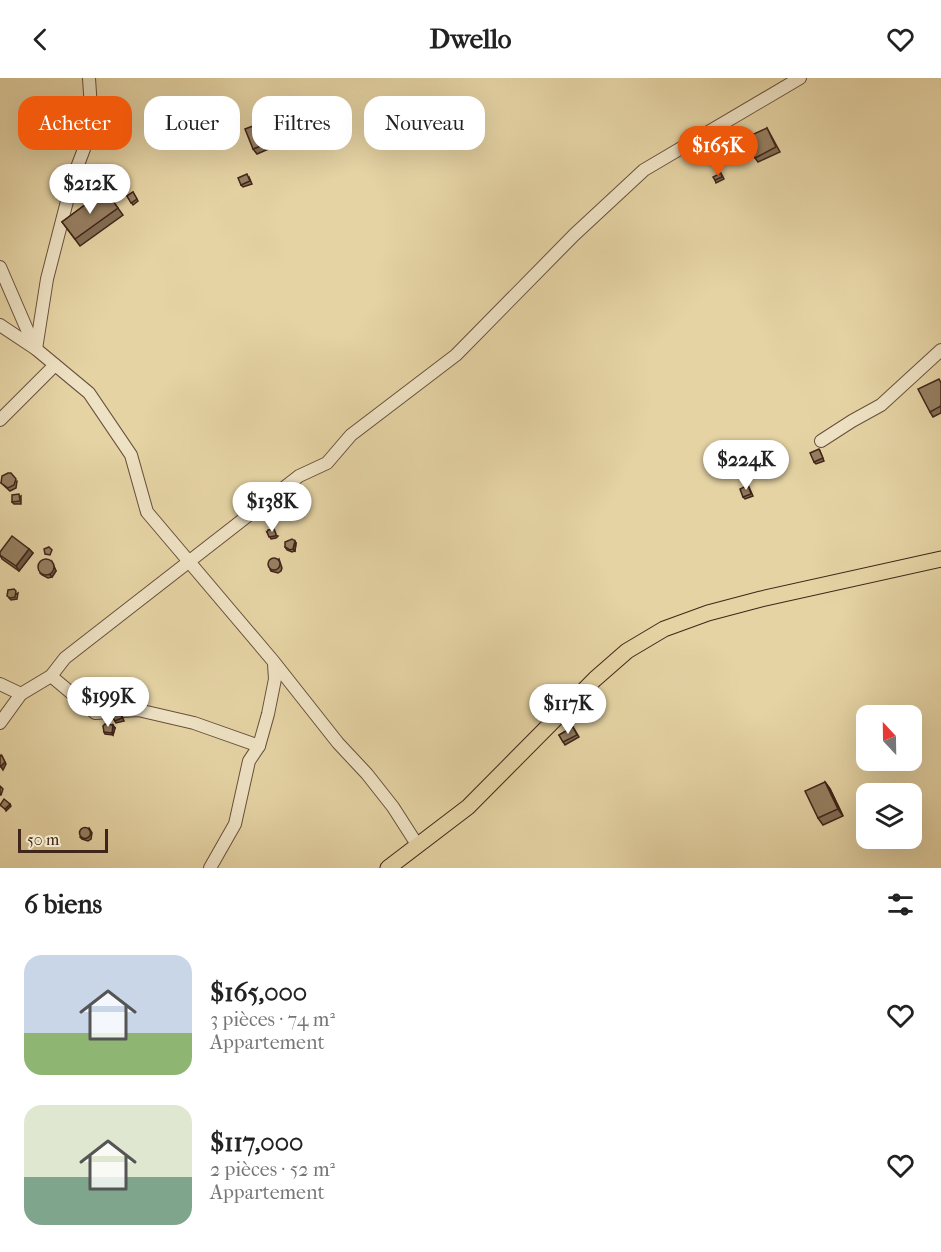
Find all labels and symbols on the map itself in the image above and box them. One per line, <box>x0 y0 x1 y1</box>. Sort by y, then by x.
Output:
pin: $165K <box>676 126 760 177</box>
pin: $212K <box>48 164 132 215</box>
pin: $224K <box>704 440 788 491</box>
pin: $138K <box>230 482 314 533</box>
pin: $199K <box>66 677 150 728</box>
pin: $117K <box>526 684 610 735</box>
north arrow <box>856 705 922 771</box>
scale bar <box>18 826 108 854</box>

